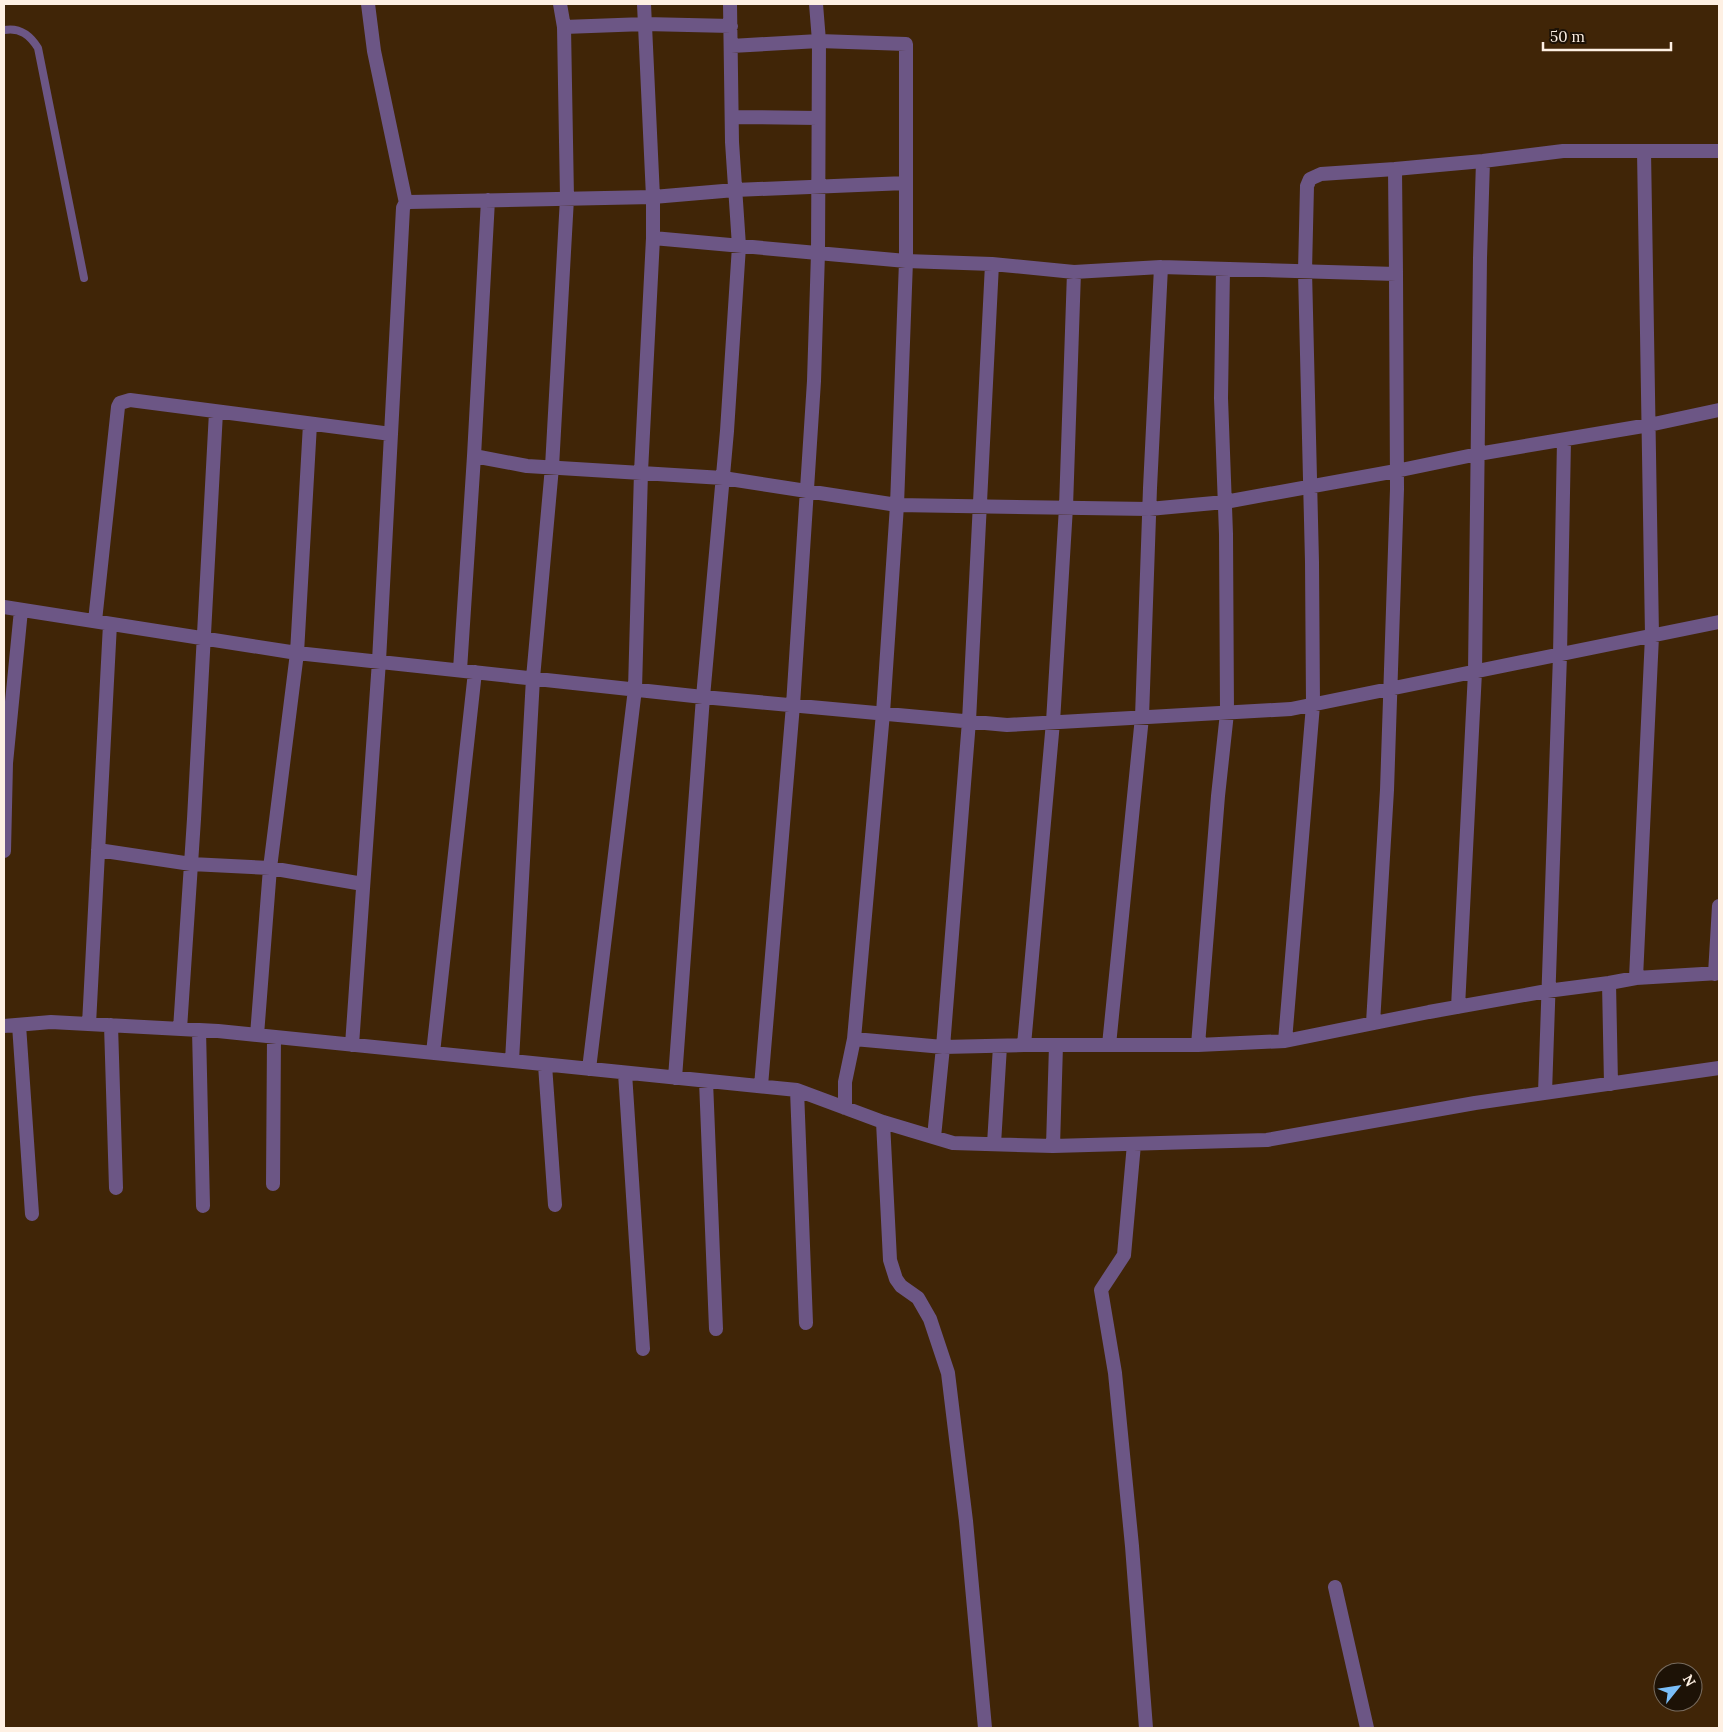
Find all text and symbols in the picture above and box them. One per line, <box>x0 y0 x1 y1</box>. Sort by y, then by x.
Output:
scale bar <box>1543 20 1670 52</box>
text: 50 m <box>1550 27 1585 46</box>
north arrow <box>1653 1662 1703 1712</box>
text: N <box>1679 1671 1700 1690</box>

